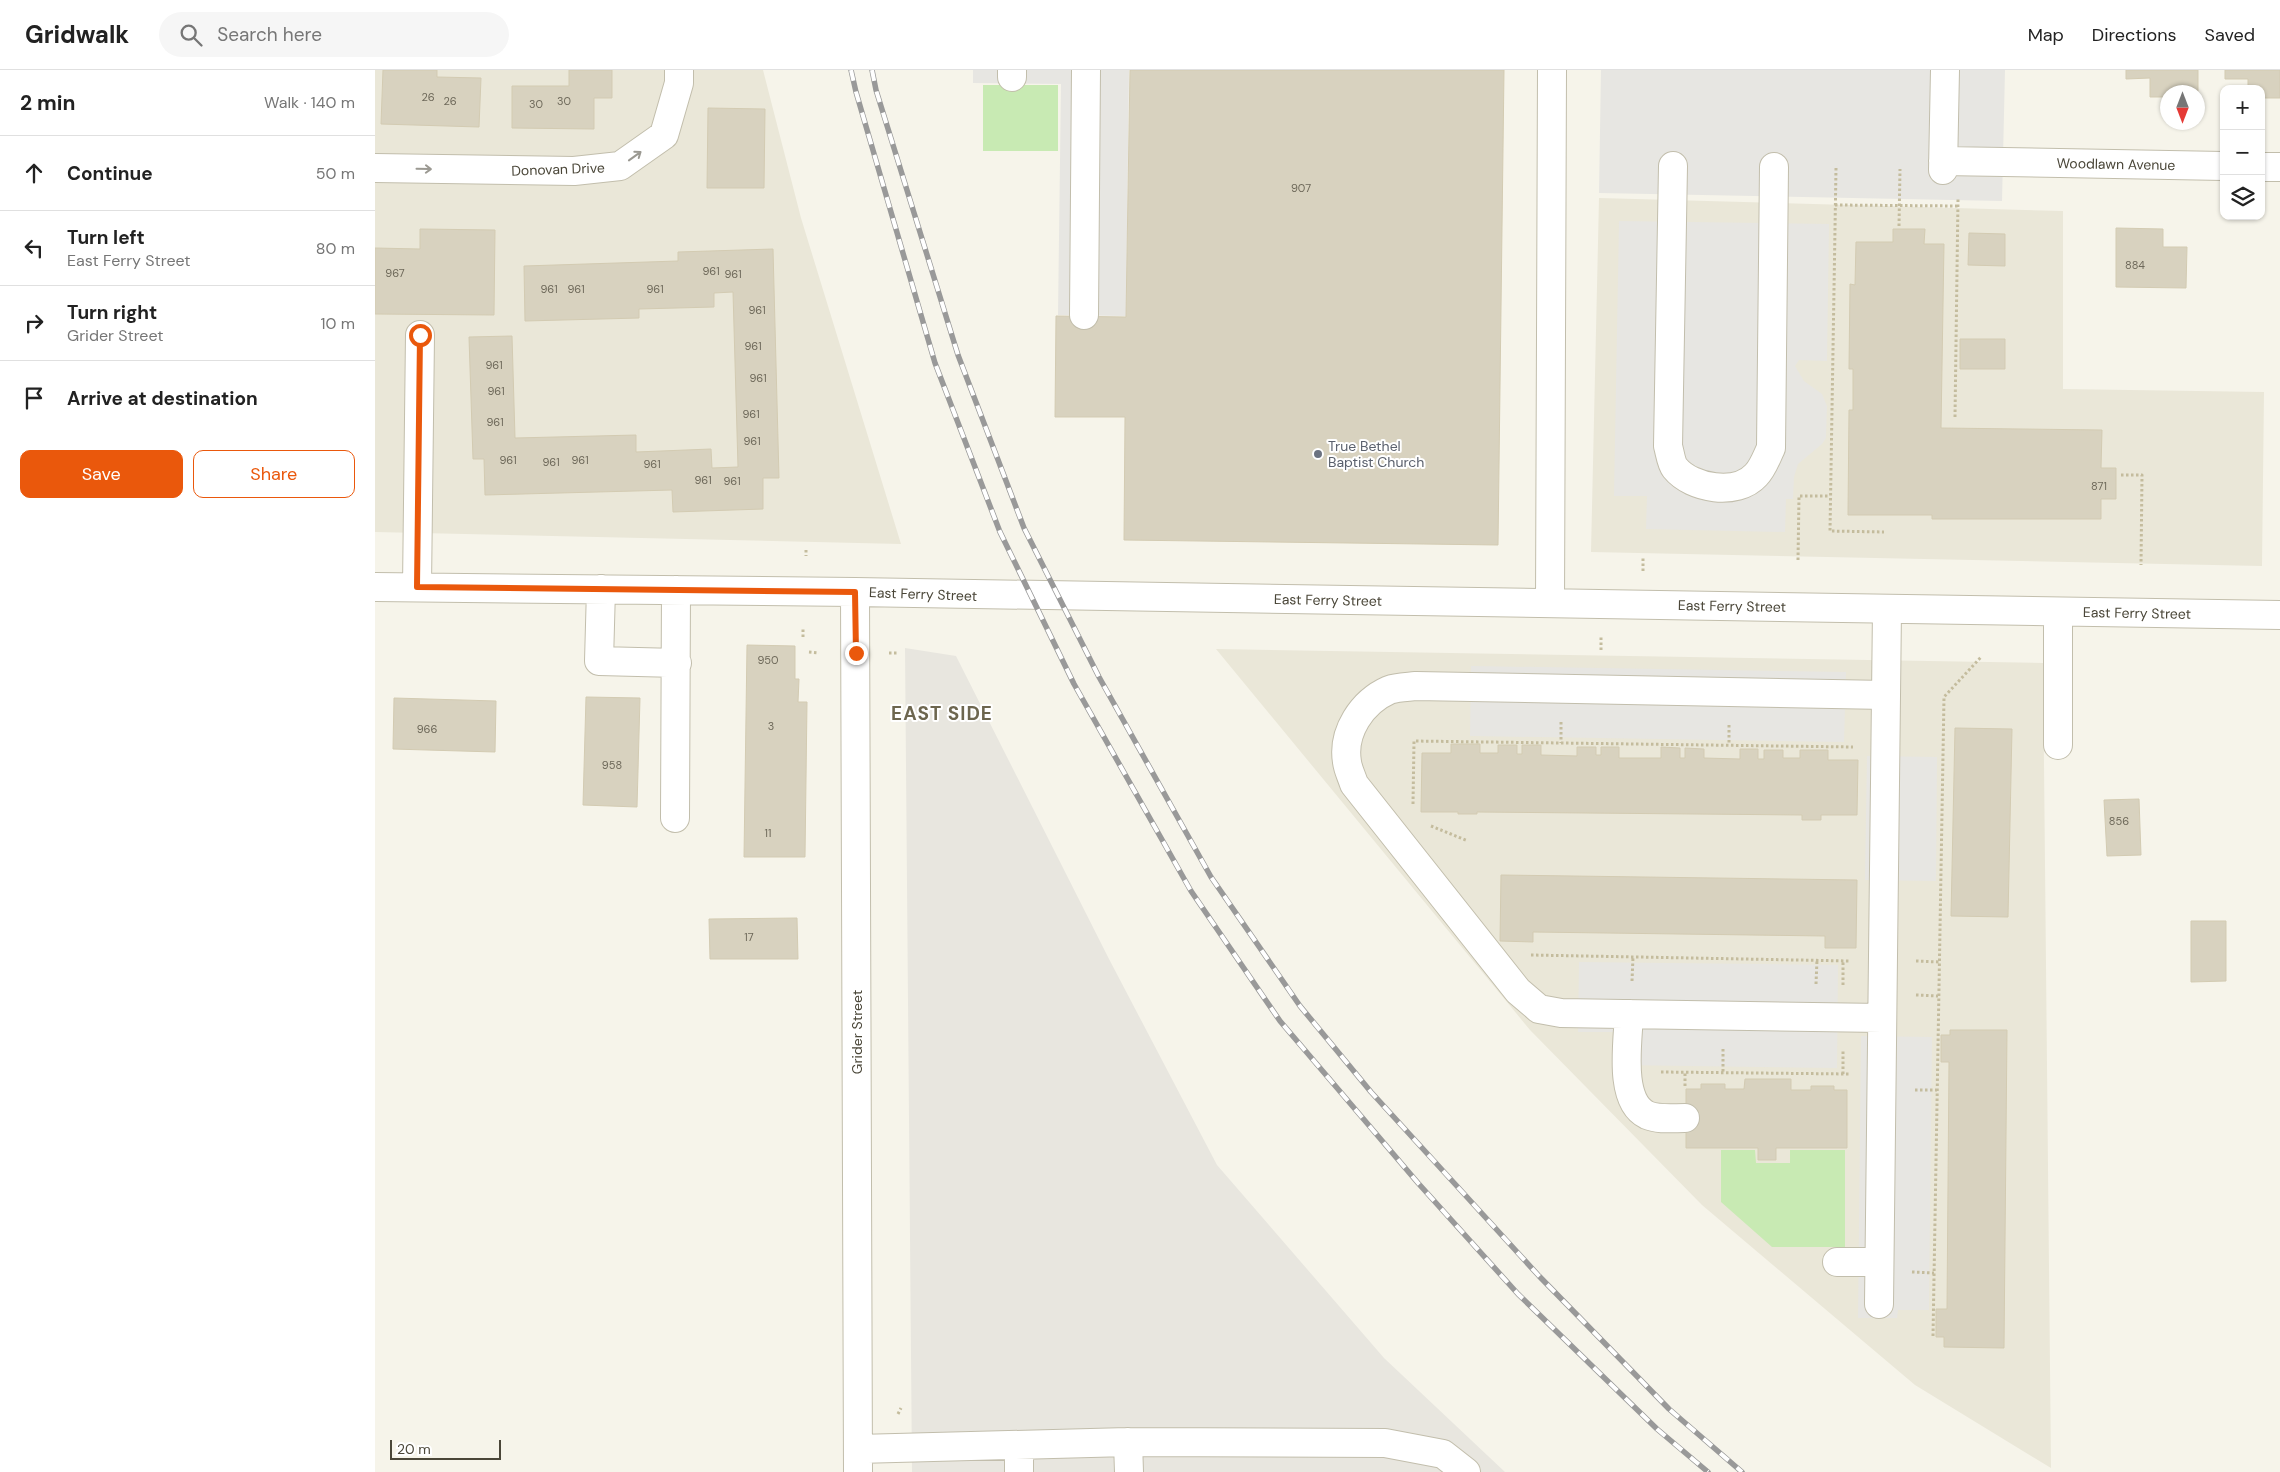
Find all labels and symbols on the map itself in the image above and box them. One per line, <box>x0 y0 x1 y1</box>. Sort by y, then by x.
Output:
north arrow <box>2160 85 2205 130</box>
house number: 26 <box>421 90 435 104</box>
house number: 26 <box>443 94 457 108</box>
house number: 30 <box>557 94 571 108</box>
house number: 30 <box>529 97 543 111</box>
one-way arrow <box>628 150 641 161</box>
street label: Woodlawn Avenue <box>2056 154 2176 174</box>
street label: Donovan Drive <box>511 158 605 180</box>
one-way arrow <box>415 164 431 174</box>
house number: 907 <box>1291 181 1311 195</box>
house number: 884 <box>2125 258 2145 272</box>
house number: 961 <box>702 264 720 278</box>
house number: 967 <box>385 266 405 280</box>
house number: 961 <box>724 267 742 281</box>
house number: 961 <box>540 282 558 296</box>
house number: 961 <box>567 282 585 296</box>
house number: 961 <box>646 282 664 296</box>
house number: 961 <box>748 303 766 317</box>
route start <box>409 324 432 347</box>
house number: 961 <box>744 339 762 353</box>
house number: 961 <box>485 358 503 372</box>
house number: 961 <box>749 371 767 385</box>
house number: 961 <box>487 384 505 398</box>
house number: 961 <box>742 407 760 421</box>
house number: 961 <box>486 415 504 429</box>
house number: 961 <box>743 434 761 448</box>
place label: True Bethel Baptist Church <box>1328 437 1424 471</box>
marker: True Bethel Baptist Church <box>1312 448 1324 460</box>
house number: 961 <box>499 453 517 467</box>
house number: 961 <box>571 453 589 467</box>
house number: 961 <box>542 455 560 469</box>
house number: 961 <box>643 457 661 471</box>
house number: 961 <box>694 473 712 487</box>
house number: 961 <box>723 474 741 488</box>
house number: 871 <box>2091 479 2107 493</box>
street label: East Ferry Street <box>869 583 977 605</box>
street label: East Ferry Street <box>1274 590 1382 610</box>
street label: East Ferry Street <box>1678 596 1786 616</box>
street label: East Ferry Street <box>2083 603 2191 623</box>
route end <box>845 642 868 665</box>
house number: 950 <box>757 653 779 667</box>
district label: EAST SIDE <box>891 701 993 726</box>
house number: 3 <box>768 719 774 733</box>
house number: 966 <box>417 722 437 736</box>
house number: 958 <box>602 758 622 772</box>
house number: 856 <box>2109 814 2129 828</box>
house number: 11 <box>765 826 771 840</box>
house number: 17 <box>744 930 754 944</box>
street label: Grider Street <box>848 990 866 1074</box>
scale bar <box>390 1437 501 1460</box>

